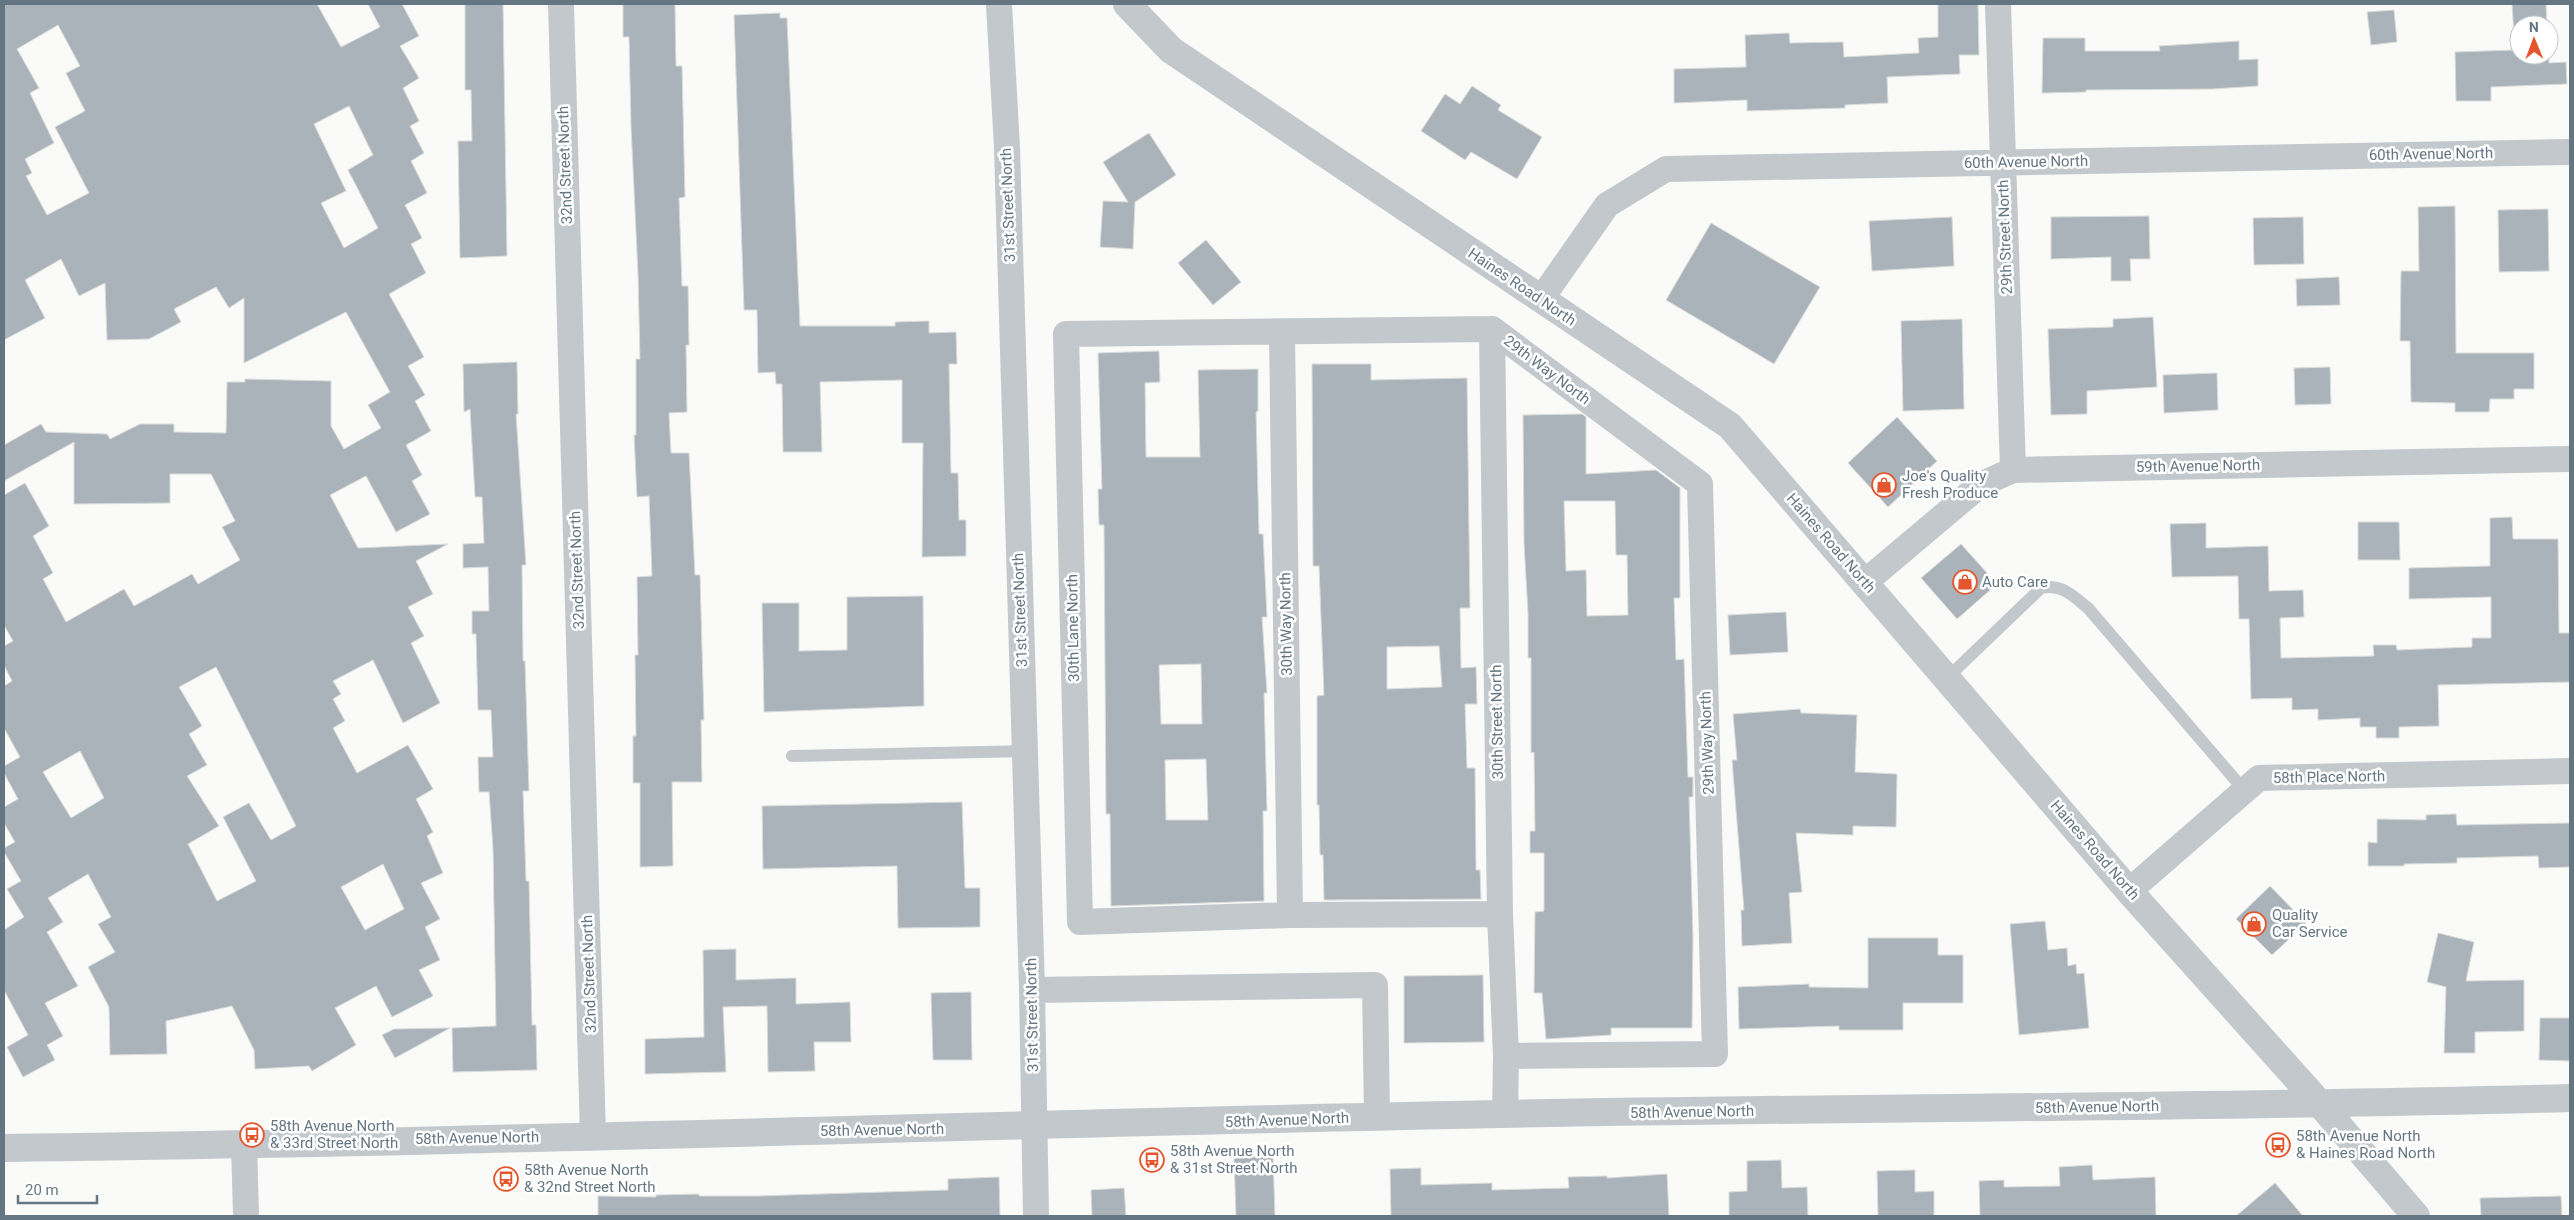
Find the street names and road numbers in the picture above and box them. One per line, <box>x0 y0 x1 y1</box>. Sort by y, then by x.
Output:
street label: 32nd Street North <box>554 105 576 225</box>
street label: 60th Avenue North <box>2369 144 2493 164</box>
street label: 31st Street North <box>997 148 1019 262</box>
street label: 60th Avenue North <box>1964 152 2088 172</box>
street label: 29th Street North <box>1994 179 2016 295</box>
street label: Haines Road North <box>1465 244 1579 330</box>
street label: 29th Way North <box>1500 332 1594 408</box>
street label: 59th Avenue North <box>2136 456 2260 476</box>
street label: Haines Road North <box>1783 489 1879 597</box>
street label: 32nd Street North <box>566 510 588 630</box>
street label: 31st Street North <box>1009 553 1031 667</box>
street label: 30th Way North <box>1276 572 1296 676</box>
street label: 30th Lane North <box>1063 574 1083 682</box>
street label: 30th Street North <box>1487 664 1507 780</box>
street label: 29th Way North <box>1696 691 1718 795</box>
street label: 58th Place North <box>2273 767 2385 787</box>
street label: Haines Road North <box>2047 796 2143 904</box>
street label: 32nd Street North <box>578 914 600 1034</box>
street label: 31st Street North <box>1022 958 1042 1072</box>
street label: 58th Avenue North <box>2035 1097 2159 1117</box>
street label: 58th Avenue North <box>1630 1102 1754 1122</box>
street label: 58th Avenue North <box>1225 1109 1349 1131</box>
street label: 58th Avenue North <box>820 1120 944 1140</box>
street label: 58th Avenue North <box>415 1128 539 1148</box>

